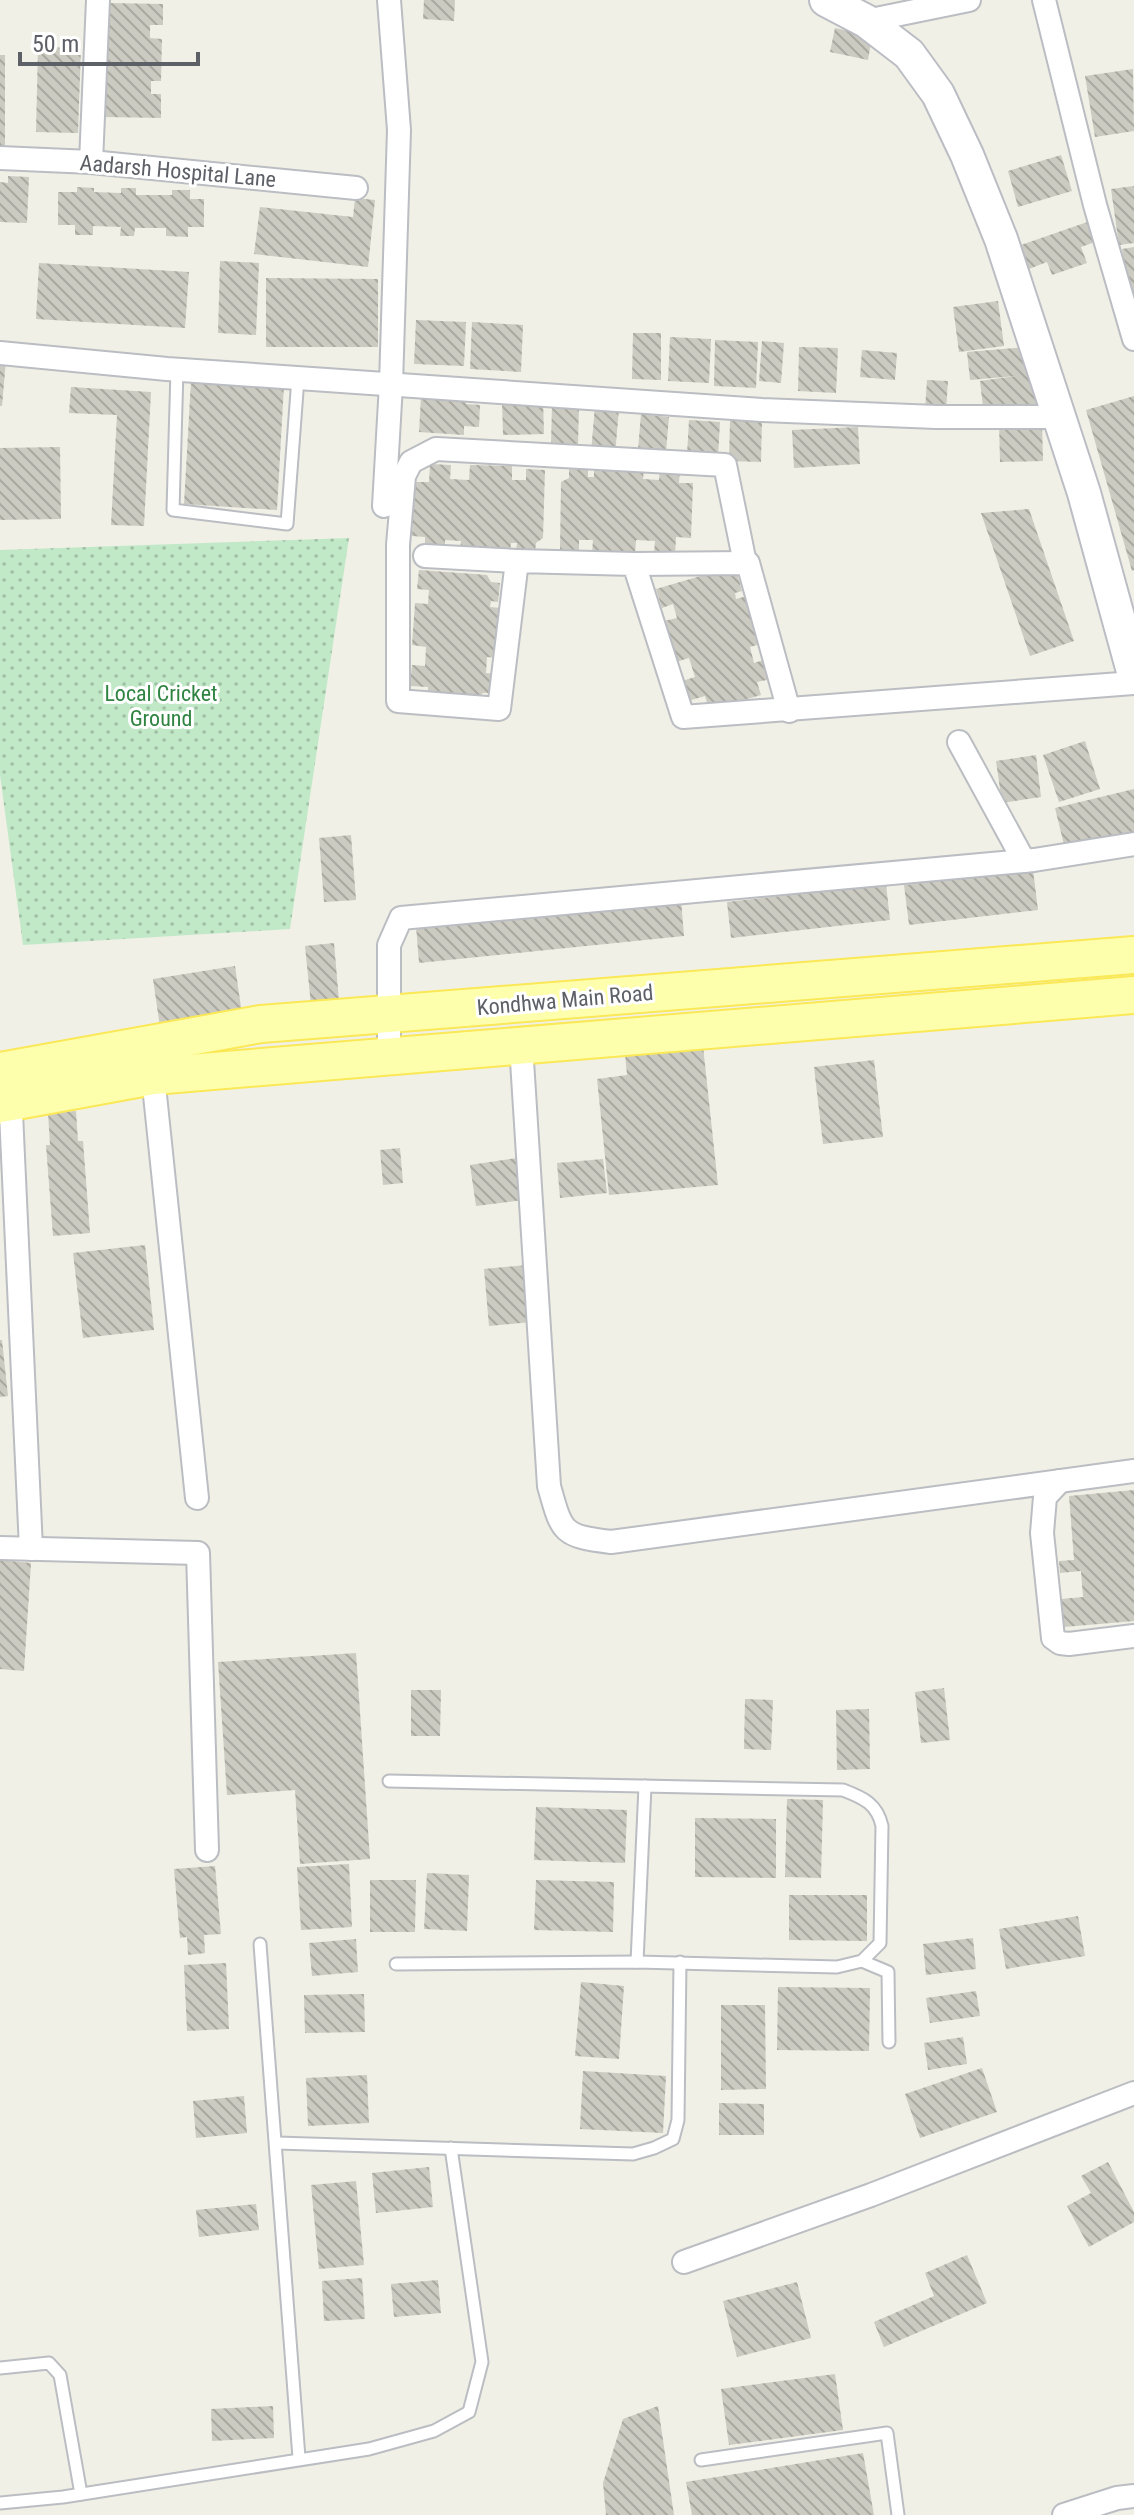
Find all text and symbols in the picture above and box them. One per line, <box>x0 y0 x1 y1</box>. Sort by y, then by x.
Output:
scale bar <box>20 16 198 66</box>
text: 50 m <box>32 30 79 58</box>
street label: Aadarsh Hospital Lane <box>79 150 277 192</box>
park label: Local Cricket Ground <box>104 681 218 731</box>
street label: Kondhwa Main Road <box>476 980 654 1020</box>

